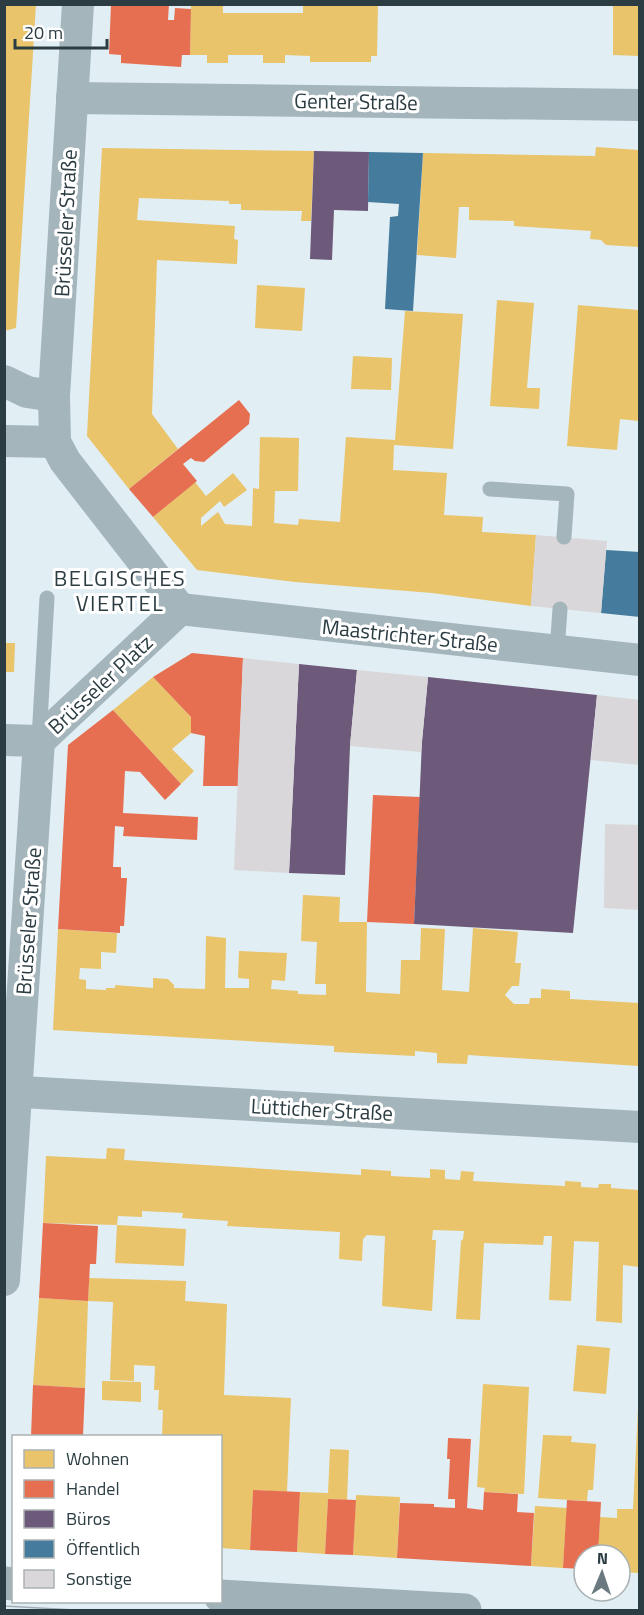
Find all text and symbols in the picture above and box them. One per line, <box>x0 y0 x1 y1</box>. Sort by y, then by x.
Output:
scale bar <box>15 12 106 50</box>
text: 20 m <box>24 19 63 46</box>
street label: Genter Straße <box>294 84 418 118</box>
street label: Brüsseler Straße <box>45 148 85 298</box>
district label: BELGISCHES VIERTEL <box>54 561 186 620</box>
street label: Maastrichter Straße <box>320 610 500 660</box>
street label: Brüsseler Platz <box>40 627 160 741</box>
street label: Brüsseler Straße <box>7 846 49 996</box>
street label: Lütticher Straße <box>250 1089 394 1129</box>
legend <box>12 1435 222 1603</box>
text: Wohnen <box>66 1445 129 1472</box>
text: Handel <box>66 1475 120 1502</box>
text: Büros <box>66 1505 111 1532</box>
text: Öffentlich <box>66 1535 140 1562</box>
north arrow <box>572 1543 632 1603</box>
text: N <box>597 1546 608 1570</box>
text: Sonstige <box>66 1565 132 1592</box>

